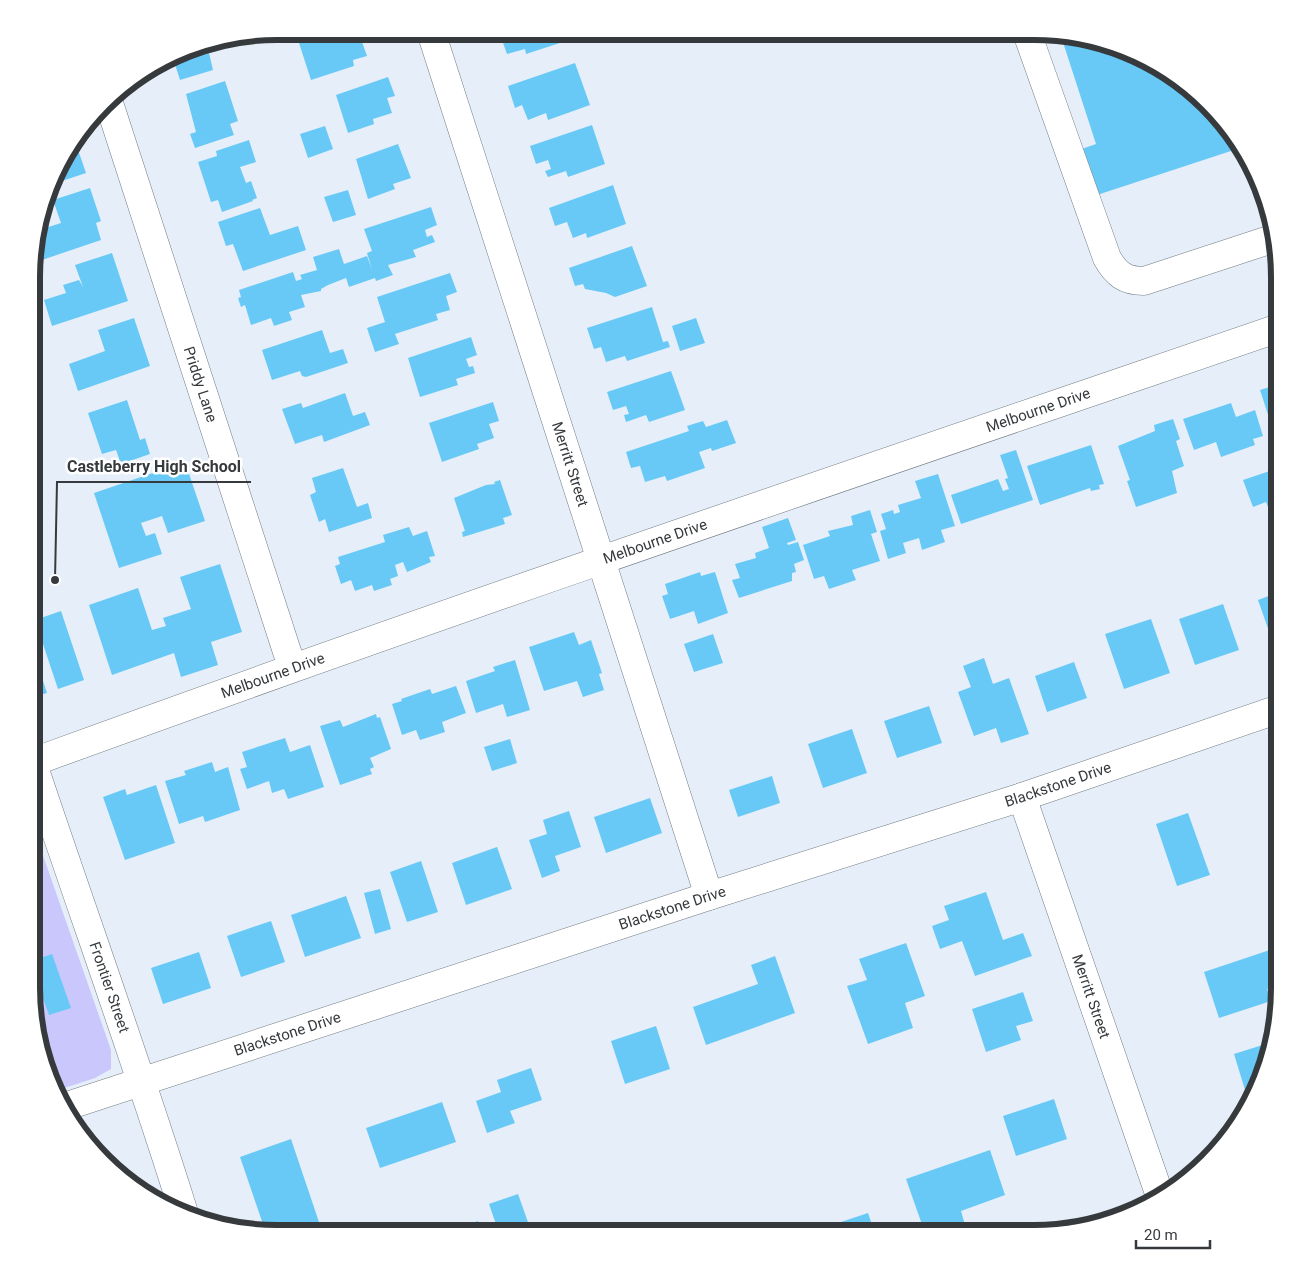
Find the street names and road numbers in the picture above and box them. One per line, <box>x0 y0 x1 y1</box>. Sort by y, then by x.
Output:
street label: Priddy Lane <box>180 344 221 425</box>
street label: Melbourne Drive <box>984 384 1093 436</box>
street label: Merritt Street <box>548 419 592 509</box>
street label: Melbourne Drive <box>601 515 709 568</box>
street label: Melbourne Drive <box>219 649 327 702</box>
street label: Blackstone Drive <box>1002 758 1114 811</box>
street label: Blackstone Drive <box>617 882 728 934</box>
street label: Frontier Street <box>85 940 133 1035</box>
street label: Merritt Street <box>1068 952 1114 1041</box>
street label: Blackstone Drive <box>232 1008 343 1060</box>

